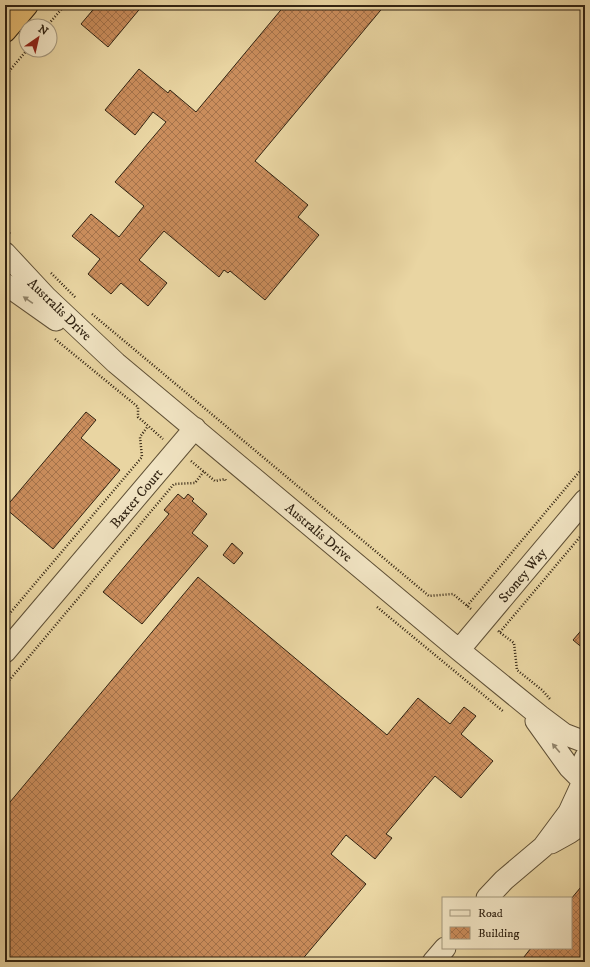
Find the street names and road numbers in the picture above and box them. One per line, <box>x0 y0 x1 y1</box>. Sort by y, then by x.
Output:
street label: Australis Drive <box>23 275 95 345</box>
street label: Baxter Court <box>106 465 167 532</box>
street label: Australis Drive <box>281 499 356 566</box>
street label: Stoney Way <box>495 544 551 607</box>

